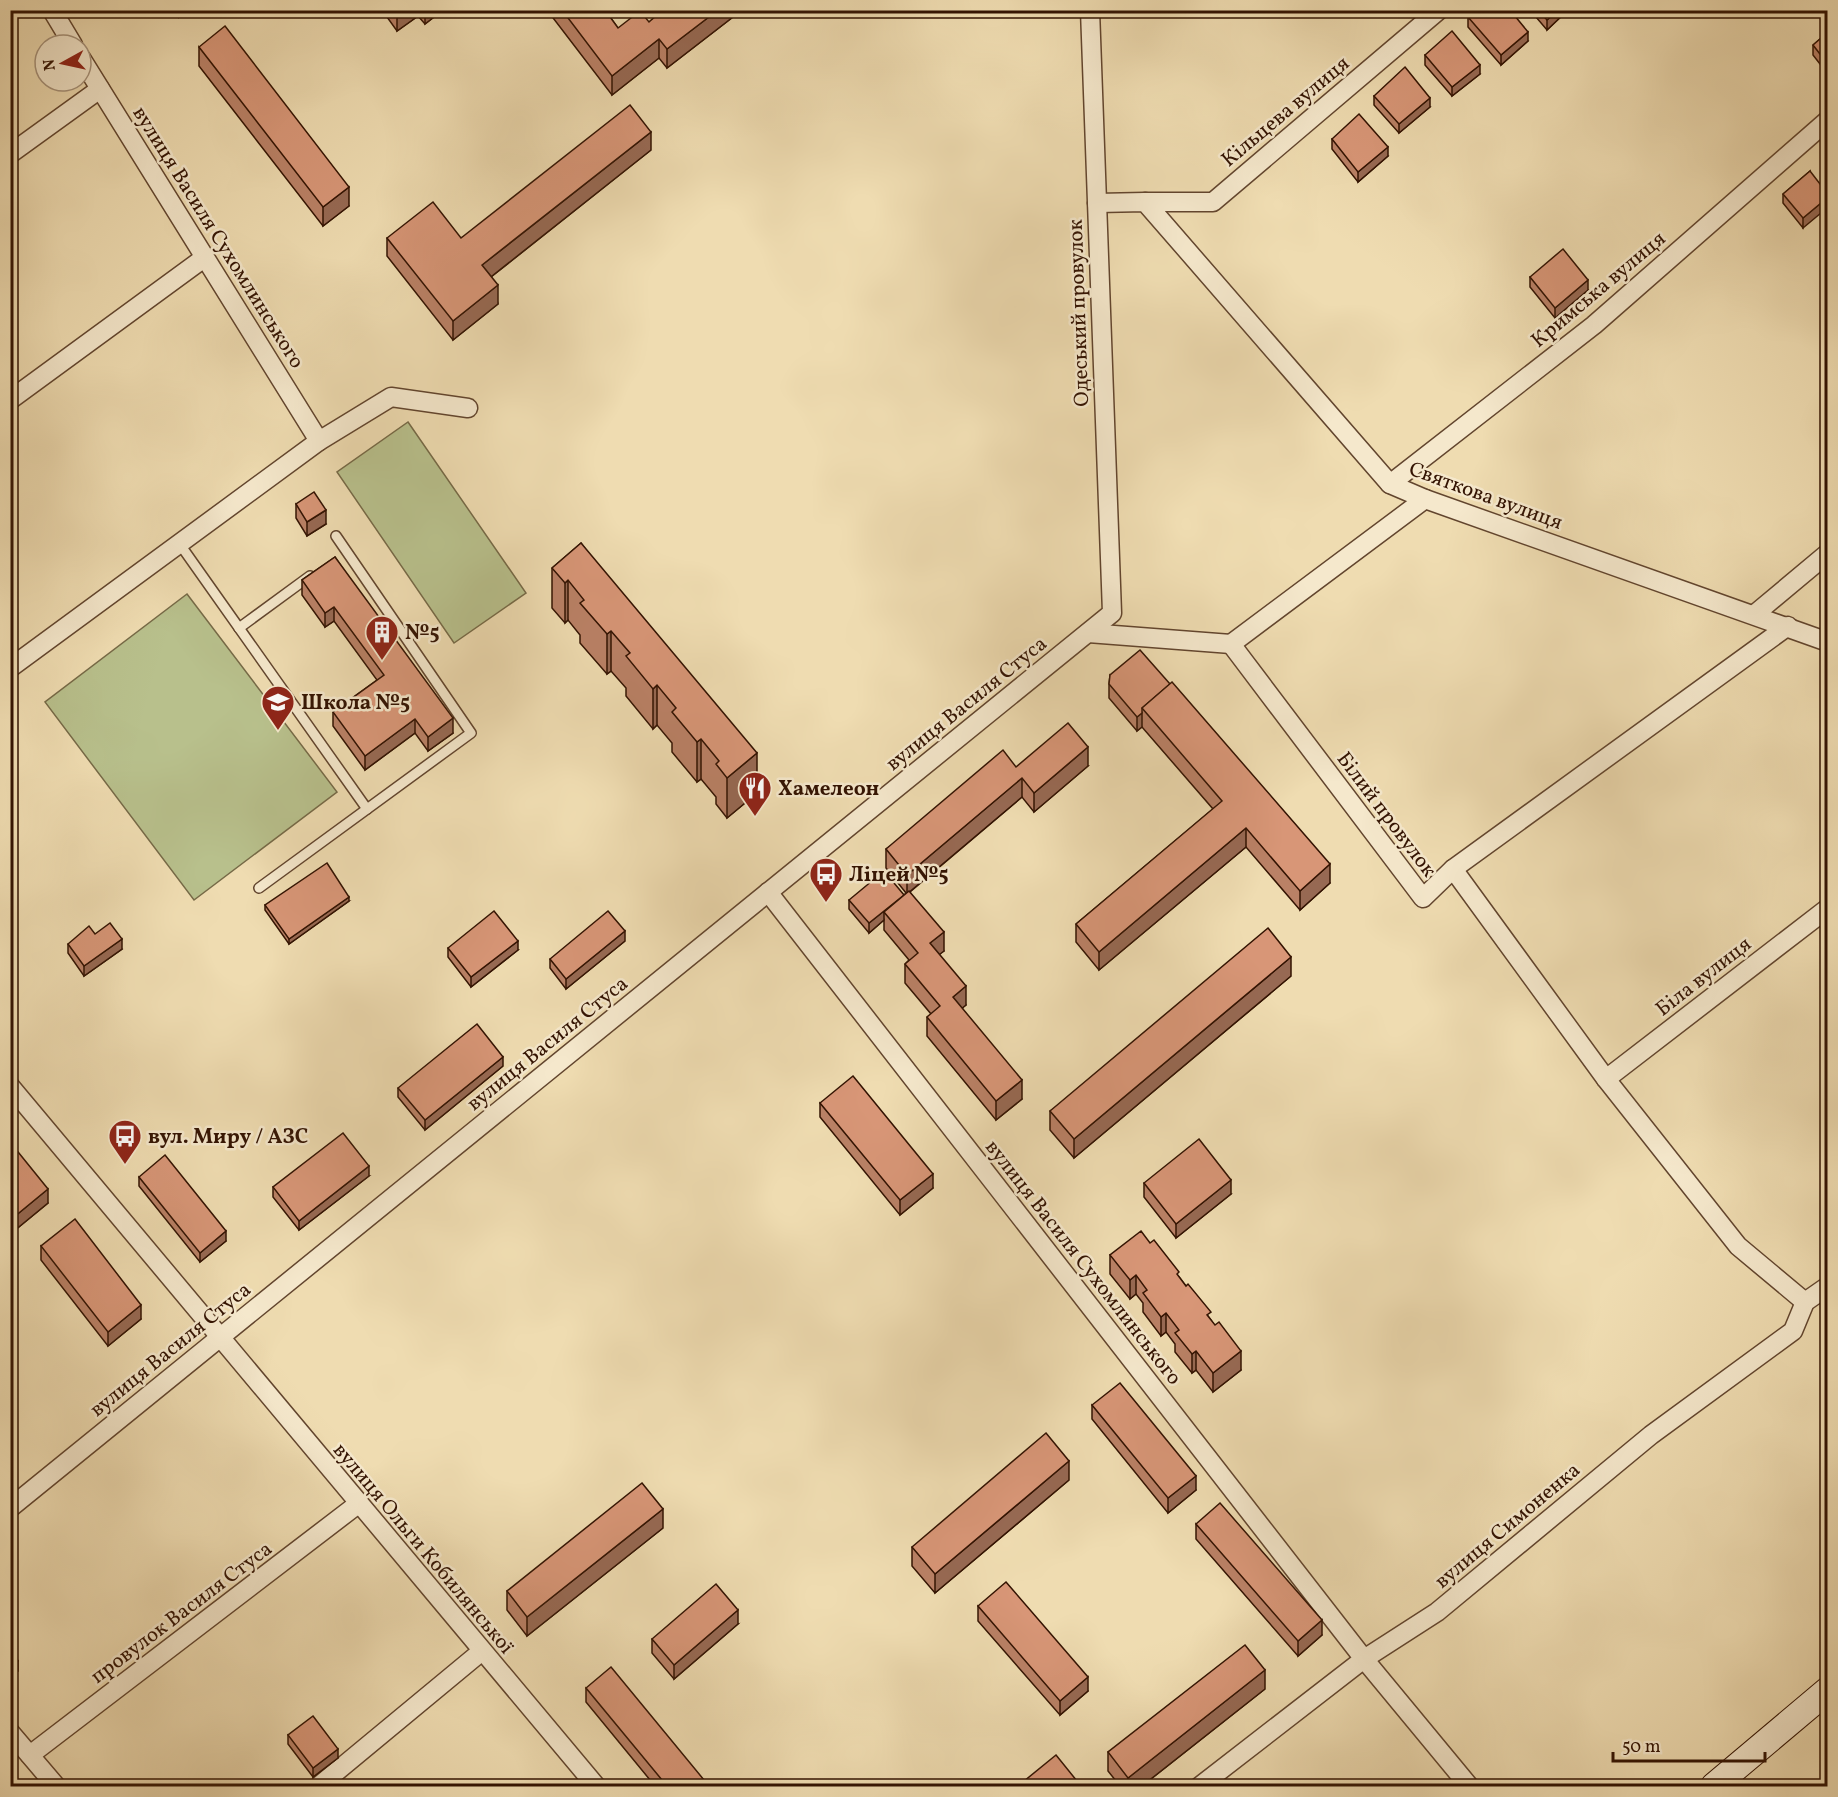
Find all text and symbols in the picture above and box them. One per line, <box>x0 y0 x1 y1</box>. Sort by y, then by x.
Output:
north arrow <box>33 33 93 93</box>
street label: Кільцева вулиця <box>1216 50 1356 174</box>
text: N <box>38 57 62 72</box>
street label: вулиця Василя Сухомлинського <box>125 101 311 374</box>
street label: Одеський провулок <box>1062 219 1097 407</box>
street label: Кримська вулиця <box>1525 225 1673 355</box>
street label: Святкова вулиця <box>1405 455 1566 538</box>
building icon: №5 <box>364 614 400 661</box>
place label: №5 <box>405 619 440 648</box>
street label: вулиця Василя Стуса <box>880 630 1054 778</box>
school or university icon: Школа №5 <box>260 684 296 731</box>
place label: Школа №5 <box>301 689 410 718</box>
street label: Білий провулок <box>1329 746 1443 884</box>
restaurant icon: Хамелеон <box>737 770 773 817</box>
place label: Хамелеон <box>778 775 879 804</box>
bus stop icon: Ліцей №5 <box>808 856 844 903</box>
place label: Ліцей №5 <box>849 861 949 890</box>
street label: Біла вулиця <box>1650 931 1758 1024</box>
street label: вулиця Василя Стуса <box>461 970 635 1118</box>
bus stop icon: вул. Миру / АЗС <box>107 1118 143 1165</box>
place label: вул. Миру / АЗС <box>148 1123 308 1152</box>
street label: вулиця Василя Сухомлинського <box>978 1134 1188 1392</box>
street label: вулиця Василя Стуса <box>84 1276 258 1424</box>
street label: вулиця Ольги Кобилянської <box>326 1437 520 1661</box>
street label: вулиця Симоненка <box>1429 1456 1587 1596</box>
street label: провулок Василя Стуса <box>85 1535 279 1691</box>
scale bar <box>1613 1725 1764 1763</box>
text: 50 m <box>1622 1735 1661 1760</box>

